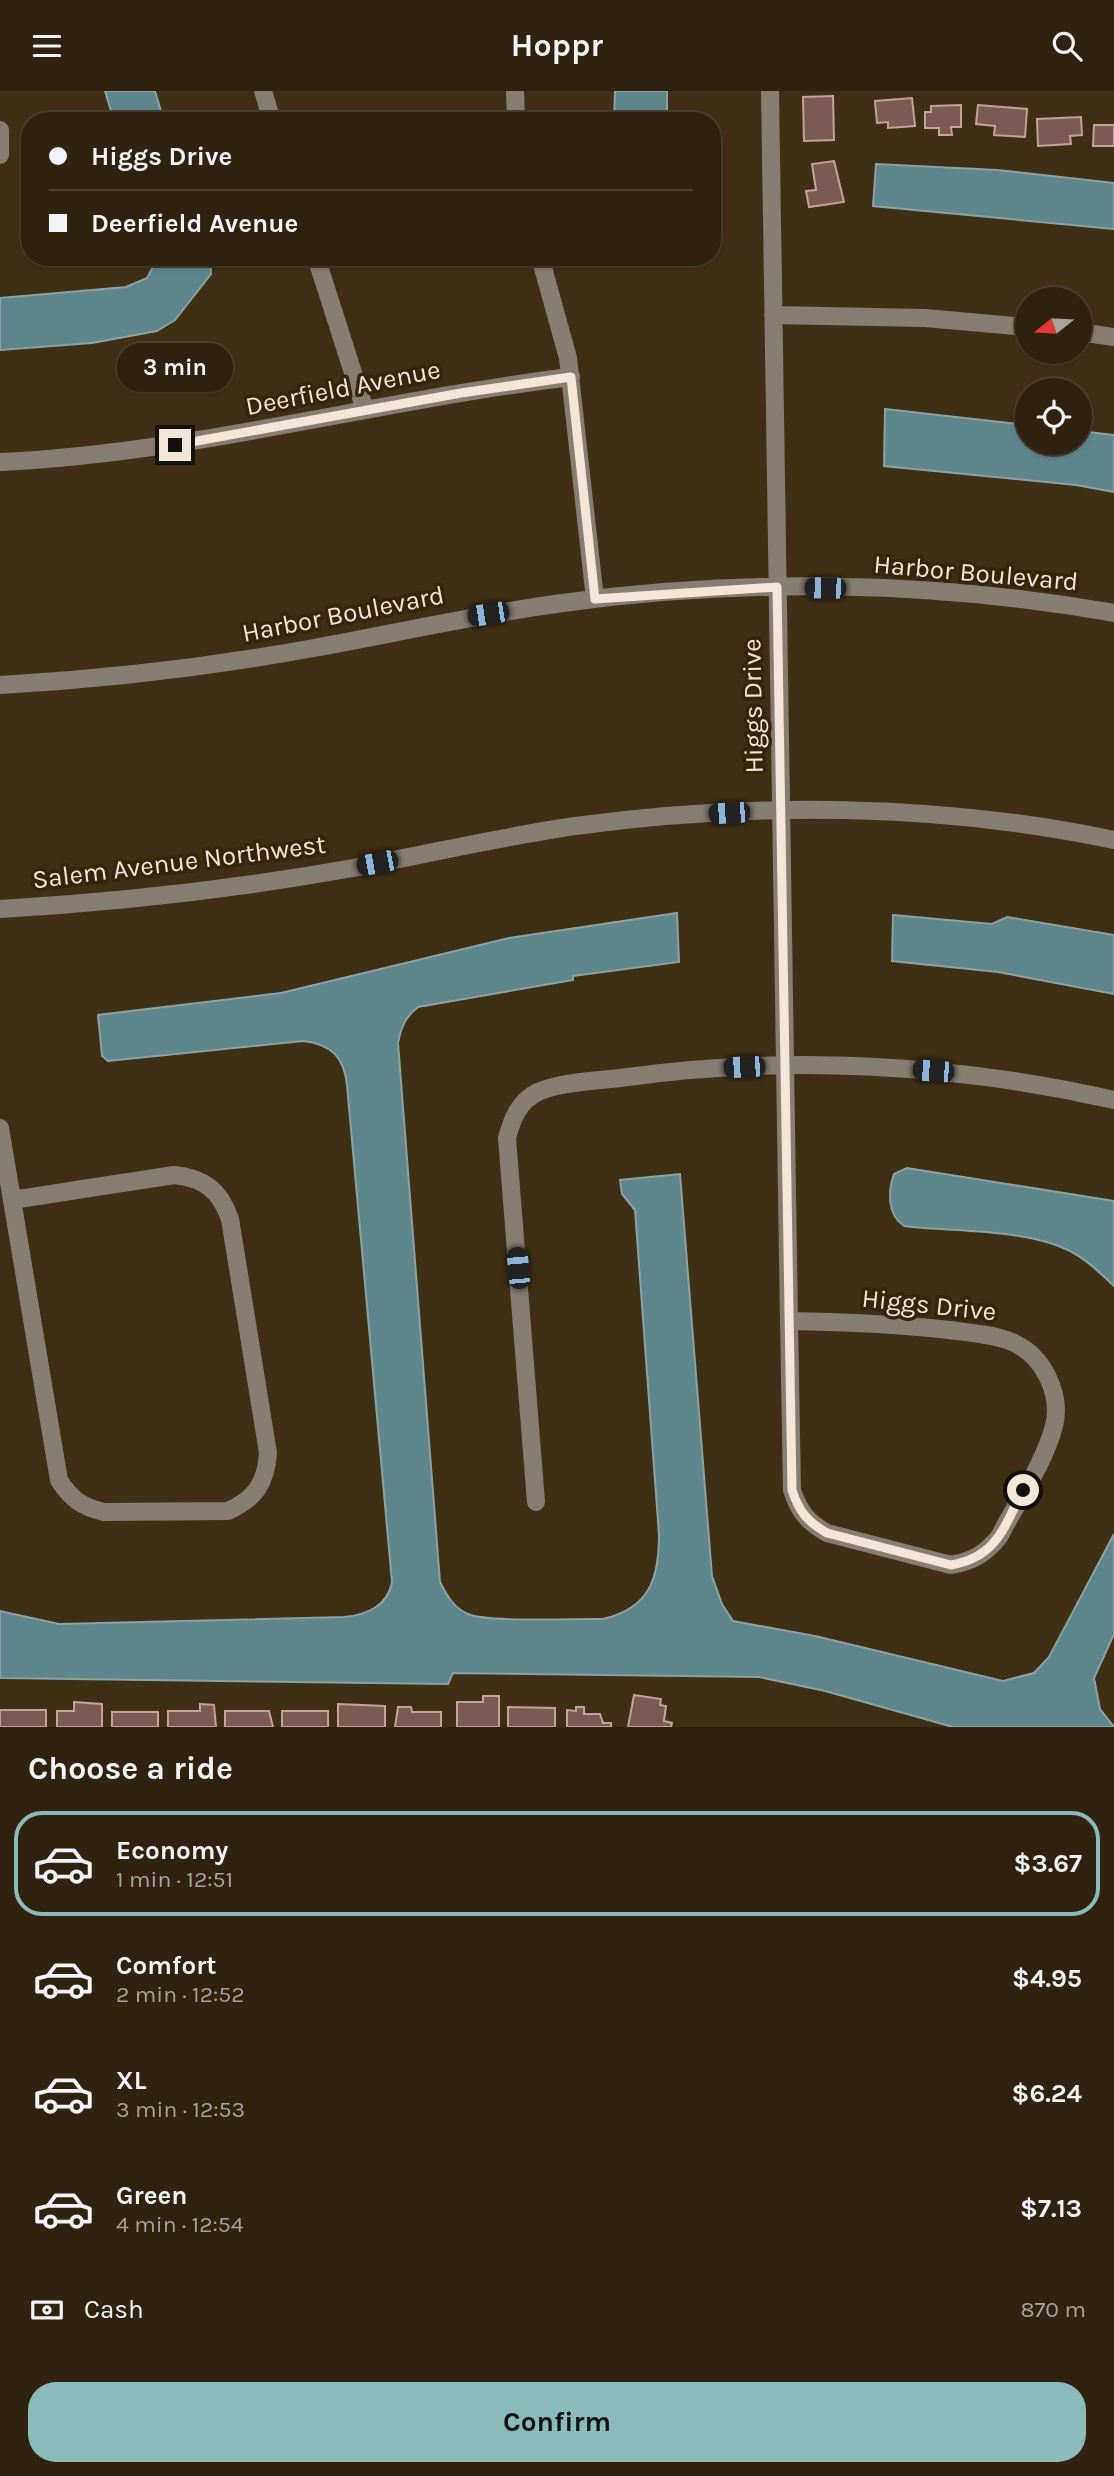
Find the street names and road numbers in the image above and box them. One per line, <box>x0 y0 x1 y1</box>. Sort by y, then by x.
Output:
street label: Deerfield Avenue <box>243 354 443 422</box>
street label: Harbor Boulevard <box>872 549 1080 597</box>
street label: Harbor Boulevard <box>239 579 447 649</box>
street label: Higgs Drive <box>736 638 770 774</box>
street label: Salem Avenue Northwest <box>31 829 328 895</box>
street label: Higgs Drive <box>860 1283 998 1327</box>

